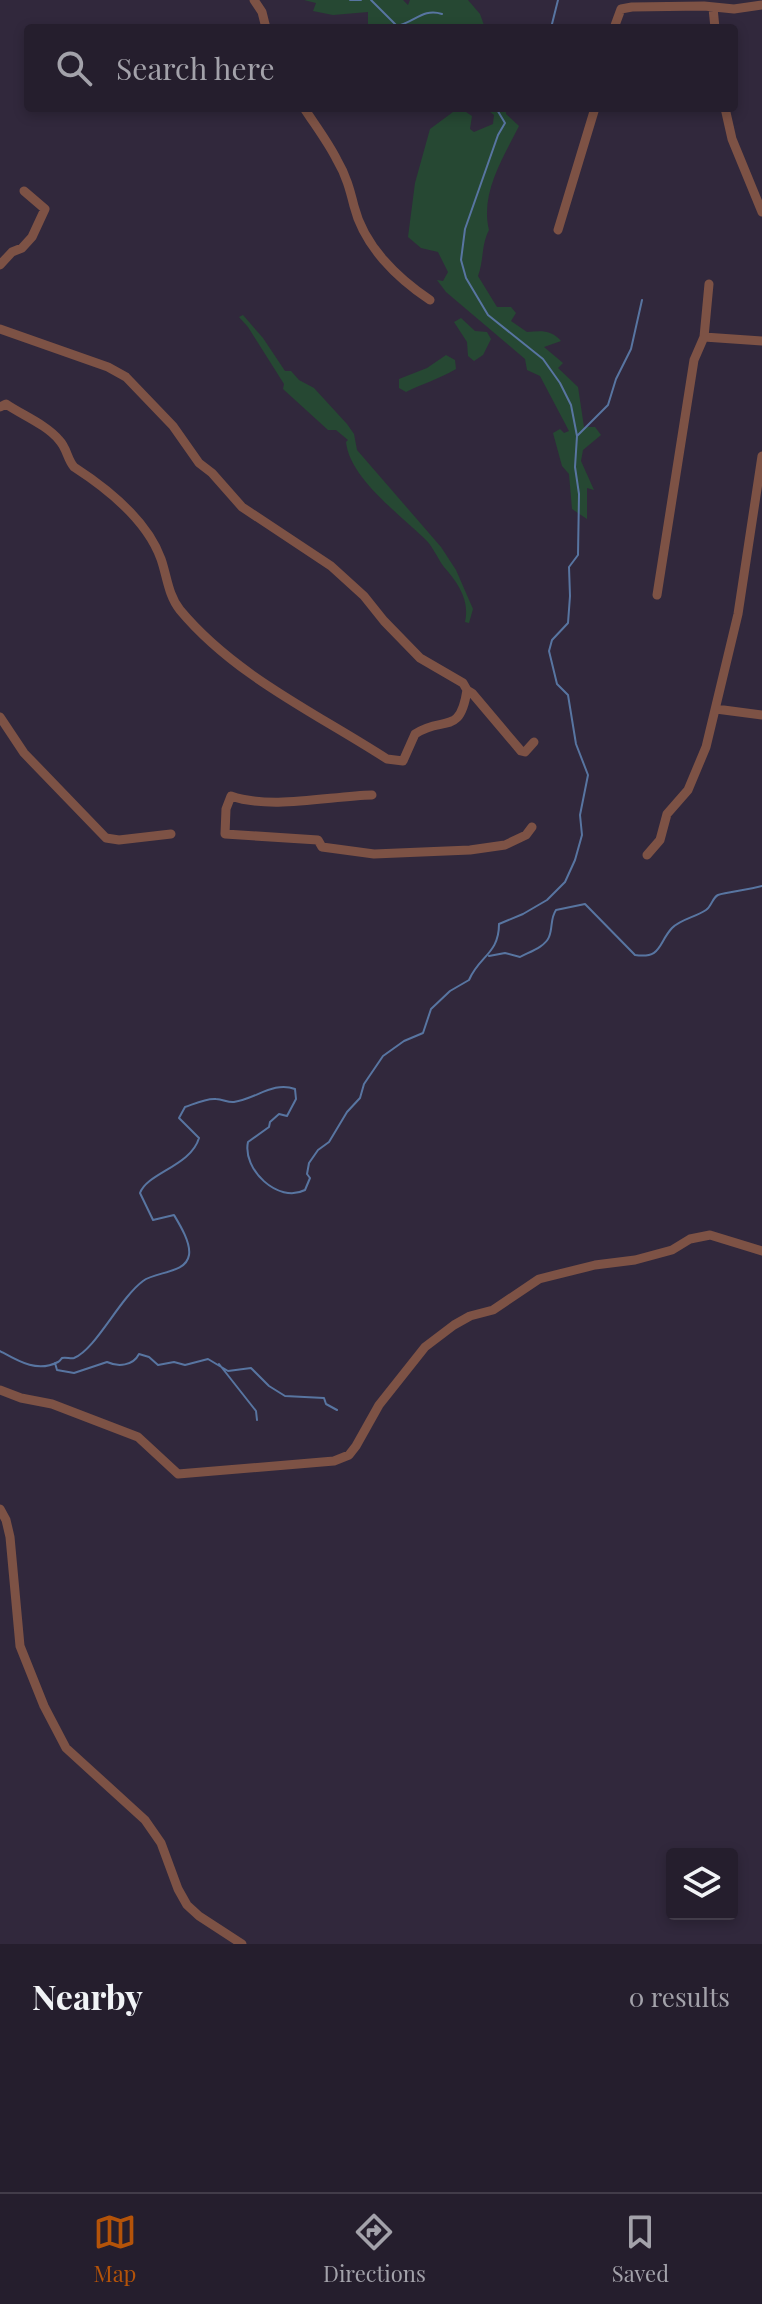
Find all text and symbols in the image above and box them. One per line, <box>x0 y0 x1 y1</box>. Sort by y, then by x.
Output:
search box <box>24 24 738 112</box>
icon: search <box>52 46 96 90</box>
text: Search here <box>116 48 275 88</box>
map controls <box>666 1848 738 1920</box>
button: layers <box>666 1848 738 1920</box>
text: Nearby <box>32 1973 143 2019</box>
text: 0 results <box>629 1979 730 2014</box>
tab: Map <box>93 2210 137 2288</box>
tab: Directions <box>323 2210 426 2288</box>
tab: Saved <box>612 2210 669 2288</box>

